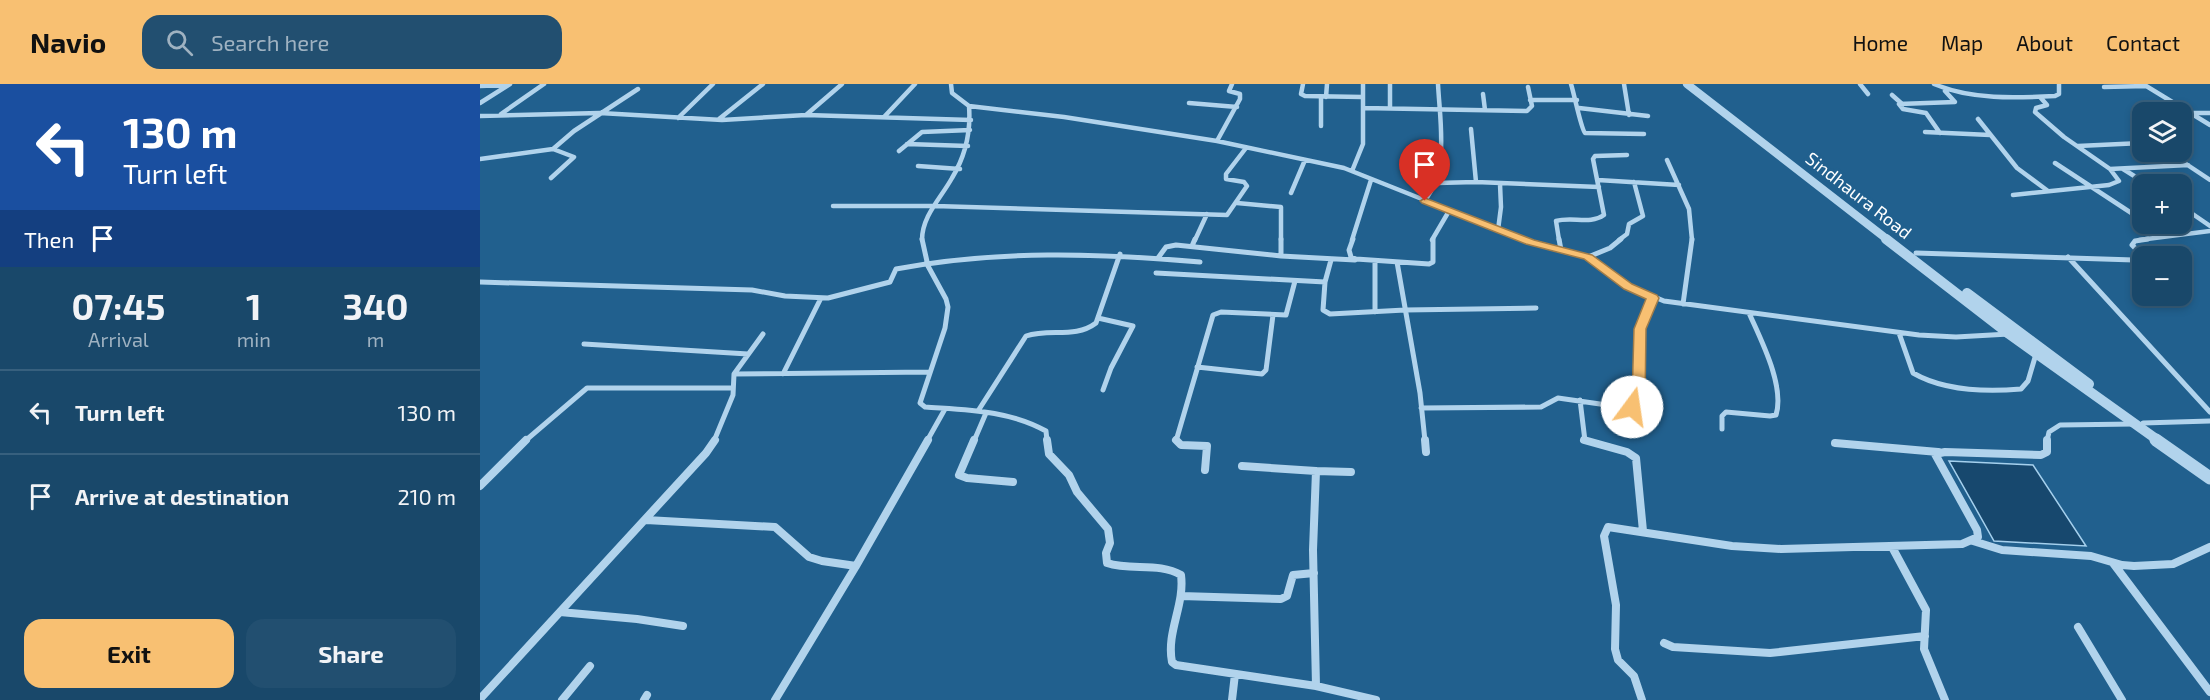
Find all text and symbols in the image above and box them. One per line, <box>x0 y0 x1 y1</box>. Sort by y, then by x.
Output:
search box <box>142 15 562 69</box>
text: Navio <box>30 25 106 59</box>
icon: search <box>163 26 196 59</box>
text: Search here <box>211 29 329 55</box>
text: Home <box>1852 30 1908 55</box>
text: Map <box>1941 30 1983 55</box>
text: About <box>2016 30 2073 55</box>
text: Contact <box>2106 30 2180 55</box>
map controls <box>2132 102 2192 306</box>
button: layers <box>2132 102 2192 162</box>
text: 130 m <box>123 106 238 156</box>
icon: left <box>24 108 102 186</box>
pin <box>1399 139 1450 201</box>
street label: Sindhaura Road <box>1802 147 1916 243</box>
icon: arrive <box>1408 148 1441 181</box>
text: Turn left <box>123 157 227 189</box>
button: + <box>2132 174 2192 234</box>
icon: arrive <box>86 222 119 255</box>
text: Then <box>24 226 74 252</box>
button: − <box>2132 246 2192 306</box>
text: 07:45 <box>72 284 165 327</box>
text: 1 <box>246 284 262 327</box>
text: 340 <box>342 284 408 327</box>
text: Arrival <box>88 327 149 351</box>
text: min <box>237 327 271 351</box>
text: m <box>367 327 384 351</box>
position arrow <box>1600 375 1664 439</box>
icon: left <box>24 396 57 429</box>
text: Turn left <box>75 399 164 425</box>
text: 130 m <box>398 399 456 425</box>
icon: arrive <box>24 480 57 513</box>
text: Arrive at destination <box>75 483 289 509</box>
text: 210 m <box>397 483 456 509</box>
button: Exit <box>24 619 234 688</box>
button: Share <box>246 619 456 688</box>

